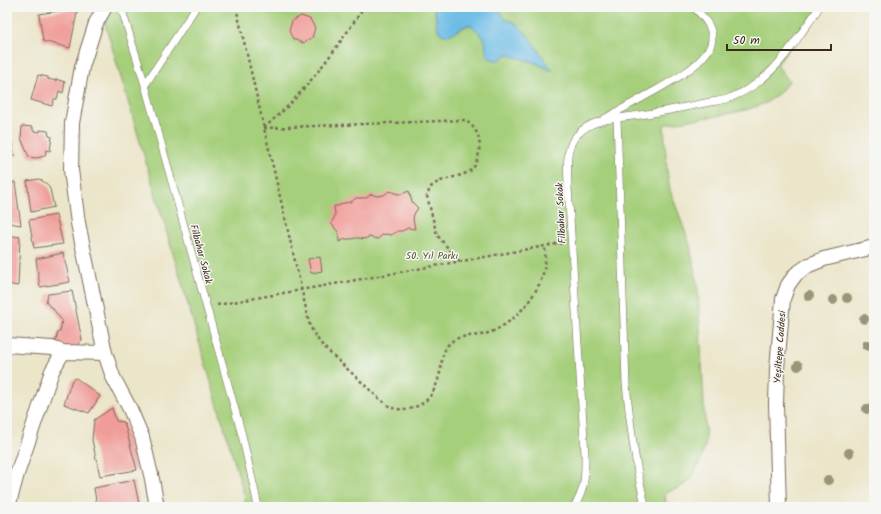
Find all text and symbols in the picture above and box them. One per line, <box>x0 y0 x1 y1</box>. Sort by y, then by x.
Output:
scale bar <box>727 26 831 52</box>
text: 50 m <box>733 31 760 50</box>
street label: Filbahar Sokak <box>551 182 571 244</box>
street label: Filbahar Sokak <box>185 223 217 286</box>
park label: 50. Yıl Parkı <box>406 248 459 264</box>
street label: Yeşiltepe Caddesi <box>769 310 791 384</box>

